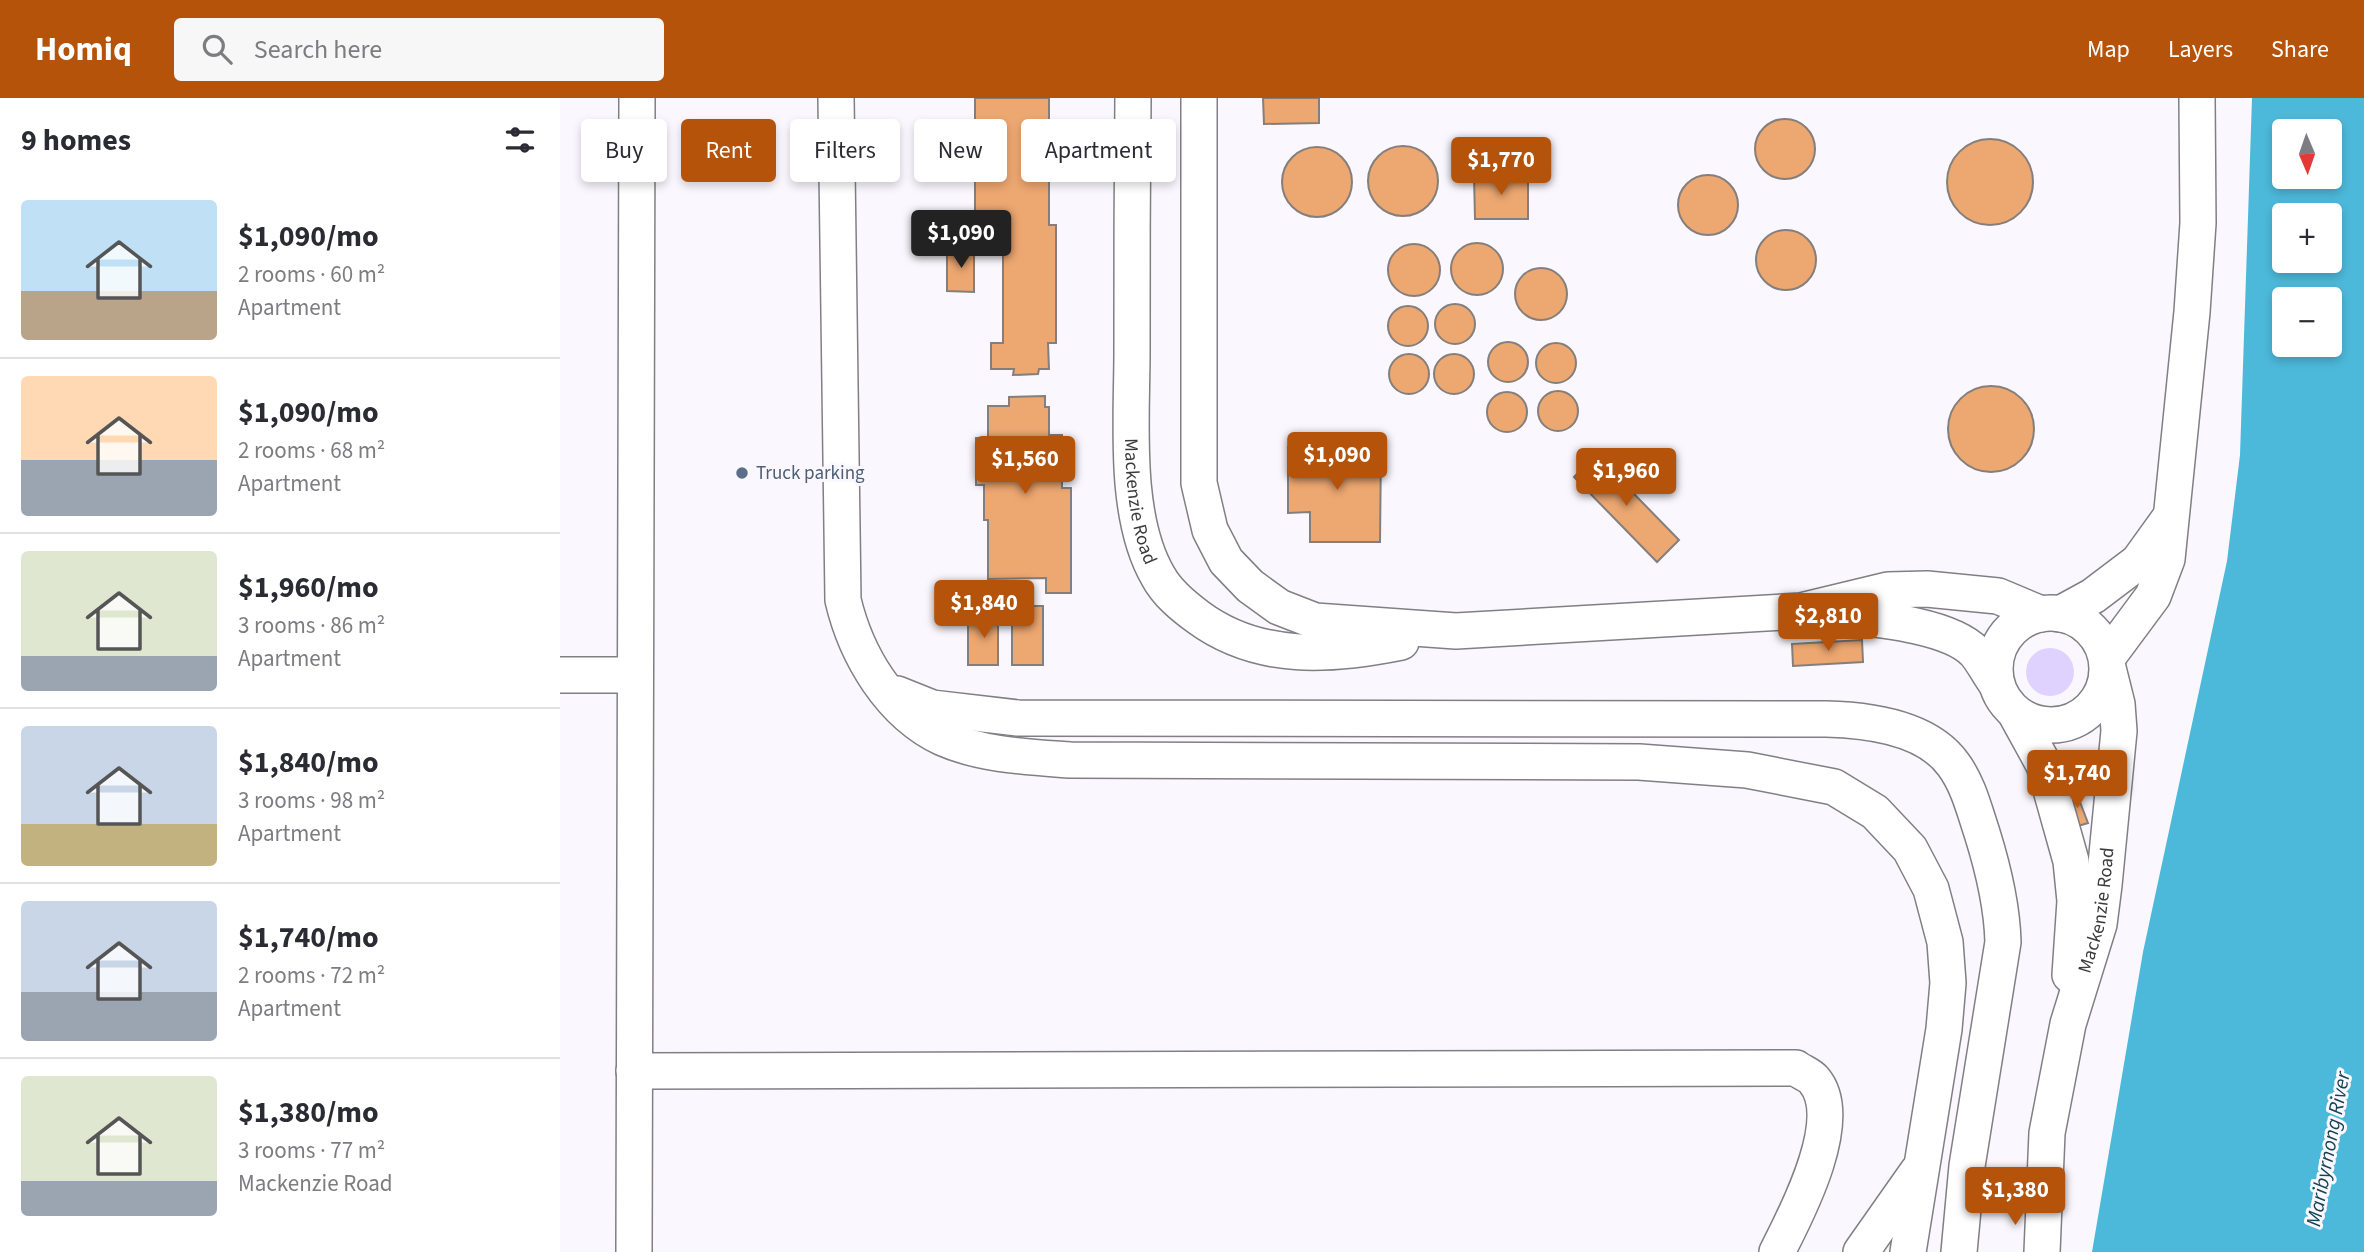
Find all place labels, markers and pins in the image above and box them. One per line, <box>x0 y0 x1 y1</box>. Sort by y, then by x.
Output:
pin: $1,770 <box>1444 138 1558 197</box>
pin: $1,090 <box>904 211 1018 270</box>
pin: $1,090 <box>1280 432 1394 492</box>
pin: $1,560 <box>968 436 1082 496</box>
pin: $1,960 <box>1569 448 1683 508</box>
place label: Truck parking <box>756 460 865 487</box>
marker: Truck parking <box>734 465 750 481</box>
pin: $1,840 <box>927 580 1041 640</box>
pin: $2,810 <box>1771 594 1885 653</box>
pin: $1,740 <box>2020 750 2134 810</box>
pin: $1,380 <box>1958 1168 2072 1227</box>

